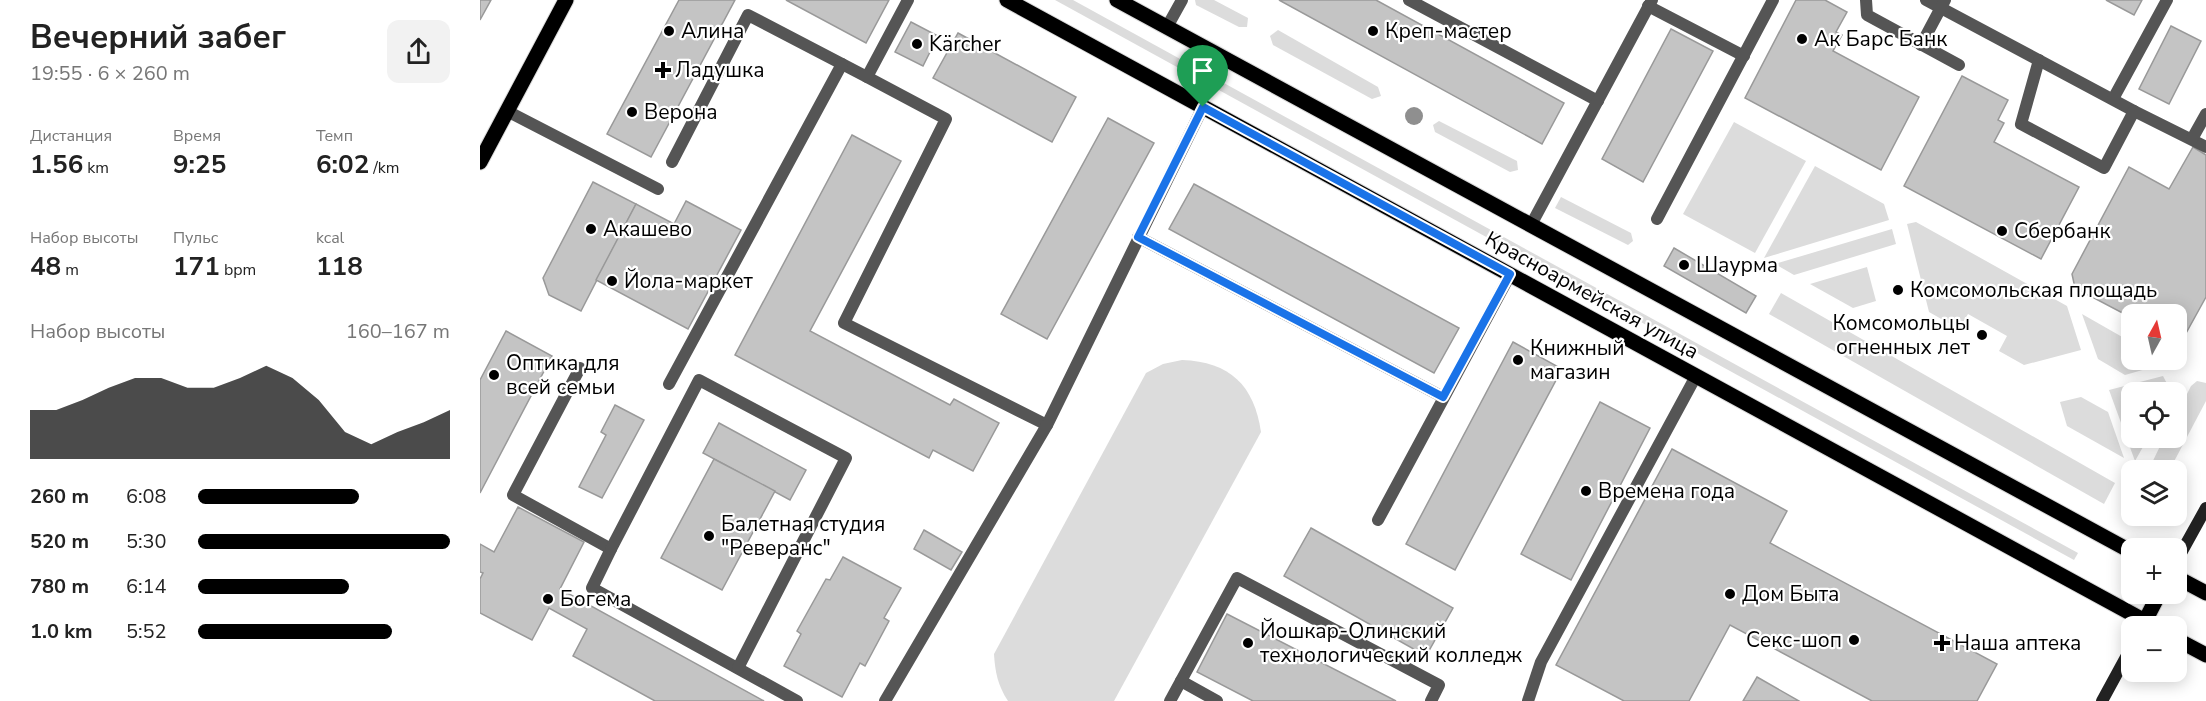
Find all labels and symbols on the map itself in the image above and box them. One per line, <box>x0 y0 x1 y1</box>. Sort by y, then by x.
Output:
place label: Алина <box>681 17 744 45</box>
place label: Креп-мастер <box>1385 17 1512 45</box>
marker: Алина <box>662 24 676 38</box>
marker: Креп-мастер <box>1366 24 1380 38</box>
place label: Ак Барс Банк <box>1814 25 1948 53</box>
place label: Kärcher <box>929 30 1001 58</box>
marker: Ак Барс Банк <box>1795 32 1809 46</box>
marker: Kärcher <box>910 37 924 51</box>
pin <box>1177 45 1228 107</box>
place label: Ладушка <box>675 56 764 84</box>
marker: Ладушка <box>656 63 670 77</box>
place label: Верона <box>644 98 718 126</box>
marker: Верона <box>625 105 639 119</box>
place label: Акашево <box>603 215 692 243</box>
place label: Сбербанк <box>2014 217 2111 245</box>
marker: Акашево <box>584 222 598 236</box>
marker: Сбербанк <box>1995 224 2009 238</box>
street label: Красноармейская улица <box>1480 225 1704 365</box>
place label: Шаурма <box>1696 251 1778 279</box>
marker: Шаурма <box>1677 258 1691 272</box>
place label: Йола-маркет <box>624 267 754 295</box>
marker: Йола-маркет <box>605 274 619 288</box>
place label: Комсомольская площадь <box>1910 276 2157 304</box>
marker: Комсомольская площадь <box>1891 283 1905 297</box>
north arrow <box>2121 304 2187 370</box>
place label: Комсомольцы огненных лет <box>1832 309 1971 361</box>
marker: Комсомольцы огненных лет <box>1975 328 1989 342</box>
place label: Книжный магазин <box>1530 334 1624 386</box>
place label: Оптика для всей семьи <box>506 349 620 401</box>
marker: Книжный магазин <box>1511 353 1525 367</box>
marker: Оптика для всей семьи <box>487 368 501 382</box>
place label: Времена года <box>1598 477 1735 505</box>
marker: Времена года <box>1579 484 1593 498</box>
place label: Балетная студия "Реверанс" <box>721 510 885 562</box>
marker: Балетная студия "Реверанс" <box>702 529 716 543</box>
place label: Дом Быта <box>1742 580 1839 608</box>
place label: Богема <box>560 585 631 613</box>
marker: Дом Быта <box>1723 587 1737 601</box>
marker: Богема <box>541 592 555 606</box>
place label: Йошкар-Олинский технологический колледж <box>1260 617 1523 669</box>
place label: Секс-шоп <box>1746 626 1842 654</box>
place label: Наша аптека <box>1954 629 2081 657</box>
marker: Секс-шоп <box>1847 633 1861 647</box>
marker: Йошкар-Олинский технологический колледж <box>1241 636 1255 650</box>
marker: Наша аптека <box>1935 636 1949 650</box>

